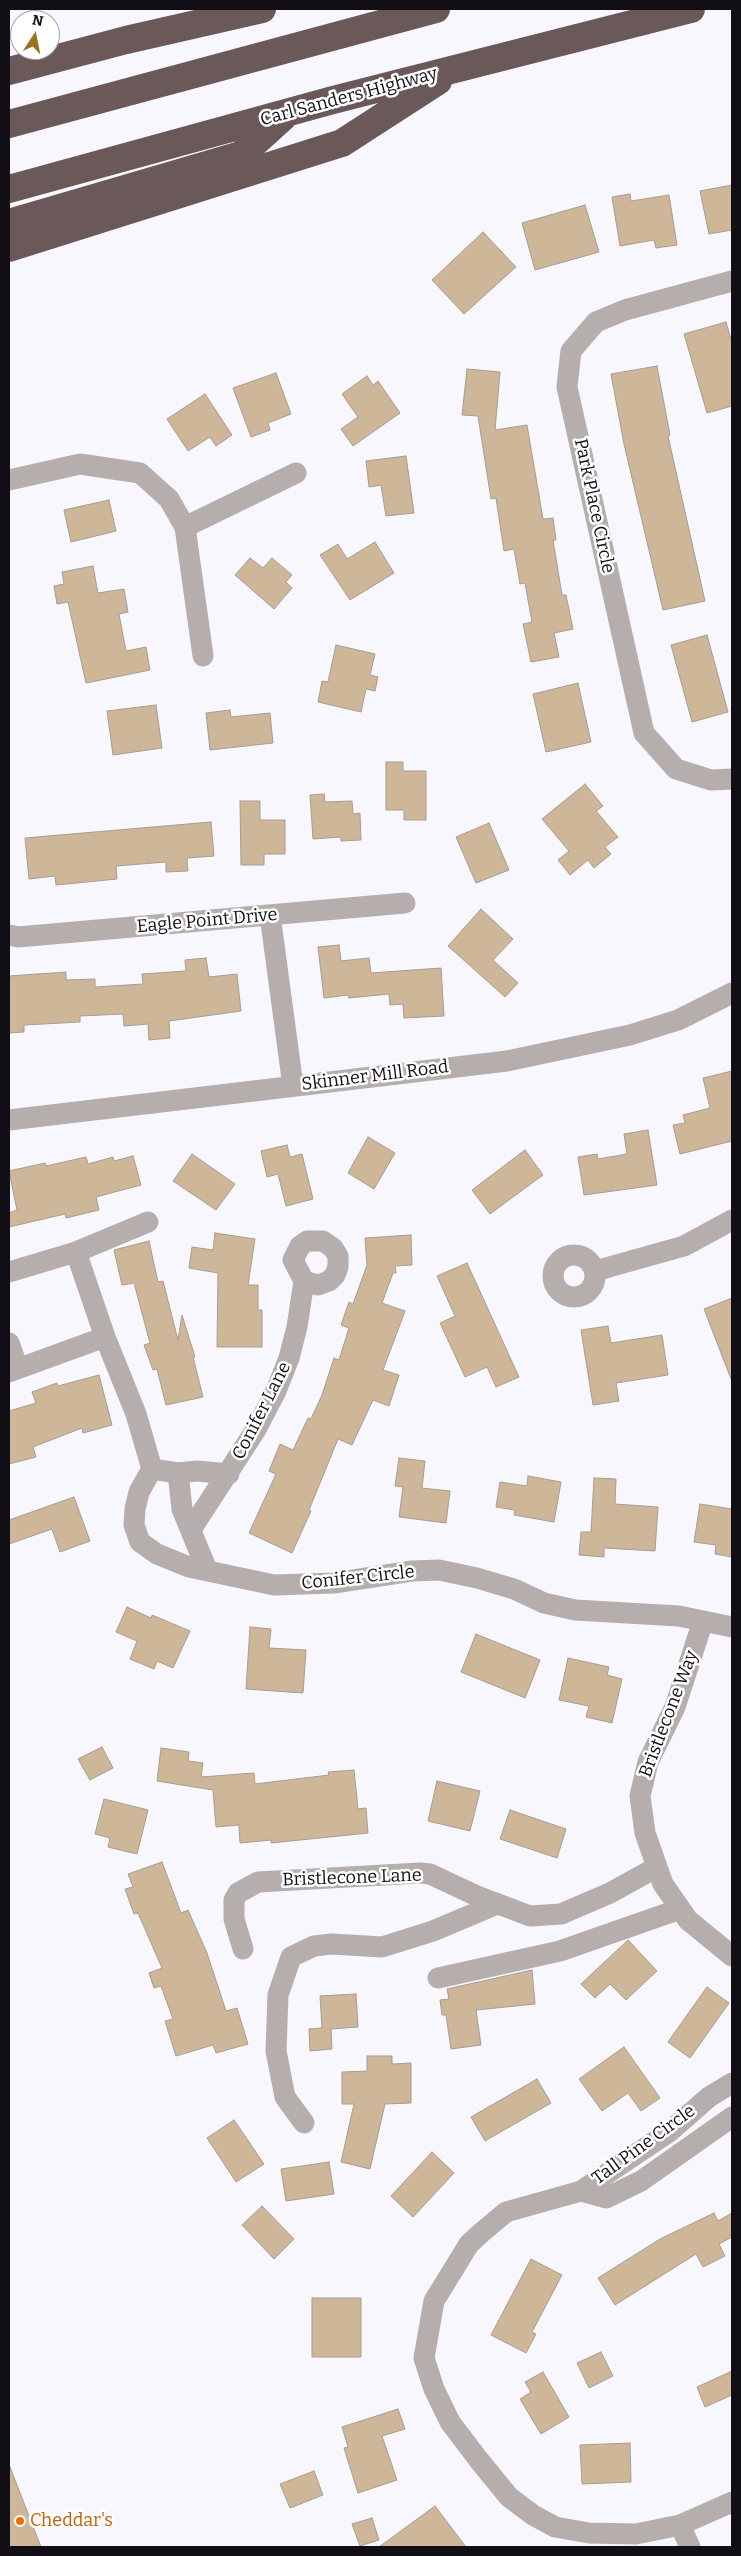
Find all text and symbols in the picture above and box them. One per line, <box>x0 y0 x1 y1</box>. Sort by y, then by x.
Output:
north arrow <box>10 10 60 60</box>
text: N <box>31 11 45 30</box>
street label: Carl Sanders Highway <box>258 63 440 131</box>
street label: Park Place Circle <box>569 437 619 575</box>
street label: Eagle Point Drive <box>136 904 278 938</box>
street label: Skinner Mill Road <box>300 1056 450 1096</box>
street label: Conifer Lane <box>228 1359 296 1463</box>
street label: Conifer Circle <box>300 1561 416 1595</box>
street label: Bristlecone Way <box>635 1648 703 1780</box>
street label: Bristlecone Lane <box>282 1865 422 1891</box>
street label: Tall Pine Circle <box>588 2100 700 2190</box>
place label: Cheddar's <box>30 2510 113 2532</box>
marker: Cheddar's <box>14 2515 26 2527</box>

